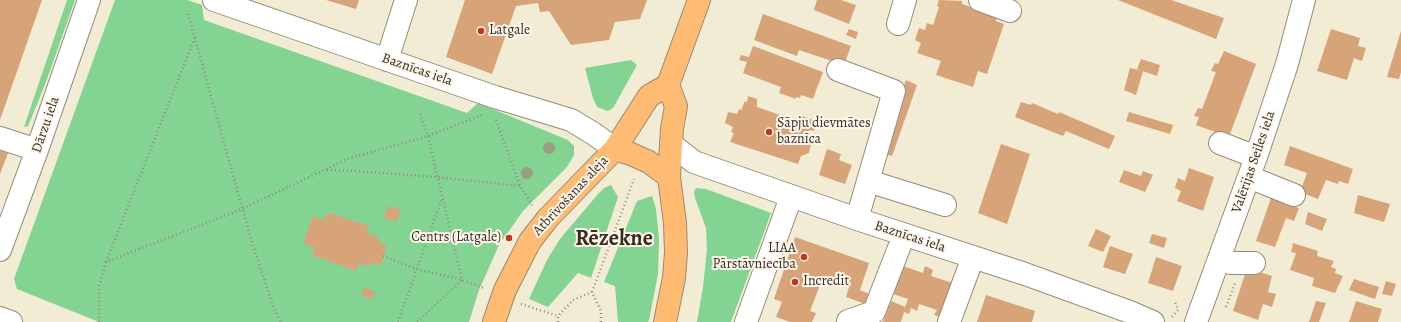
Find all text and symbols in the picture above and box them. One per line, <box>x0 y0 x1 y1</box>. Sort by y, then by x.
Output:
place label: Latgale <box>489 23 530 39</box>
marker: Latgale <box>476 26 486 36</box>
street label: Baznīcas iela <box>379 50 455 90</box>
street label: Dārzu iela <box>29 95 63 155</box>
street label: Valērijas Seiles iela <box>1229 109 1279 215</box>
place label: Sāpju dievmātes baznīca <box>777 116 871 148</box>
marker: Sāpju dievmātes baznīca <box>764 127 774 137</box>
street label: Atbrīvošanas aleja <box>530 153 612 239</box>
street label: Baznīcas iela <box>872 218 948 256</box>
district label: Rēzekne <box>575 227 653 253</box>
place label: Centrs (Latgale) <box>411 230 501 246</box>
marker: Centrs (Latgale) <box>504 233 514 243</box>
place label: LIAA Pārstāvniecība <box>713 241 796 274</box>
marker: LIAA Pārstāvniecība <box>799 252 809 262</box>
place label: Incredit <box>803 274 849 290</box>
marker: Incredit <box>790 277 800 287</box>

